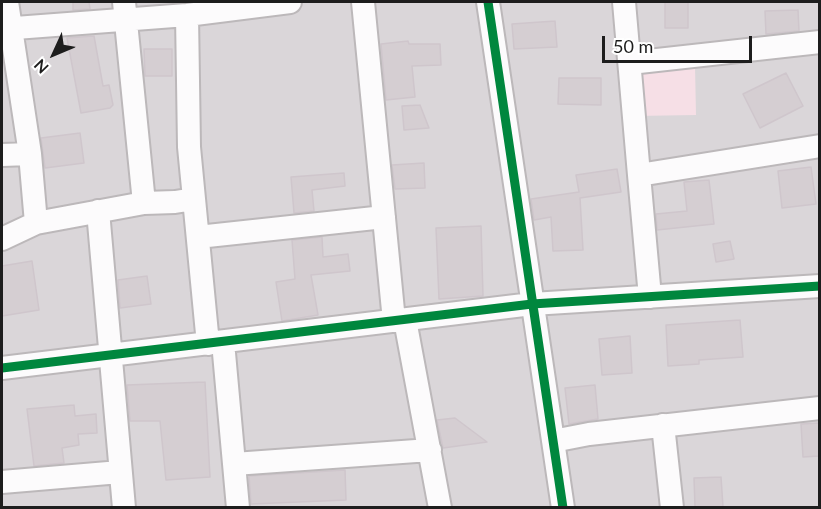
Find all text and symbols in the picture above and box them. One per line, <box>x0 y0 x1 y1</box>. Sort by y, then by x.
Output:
north arrow <box>24 24 84 84</box>
scale bar <box>605 24 755 62</box>
text: 50 m <box>613 35 653 57</box>
text: N <box>30 56 52 78</box>

